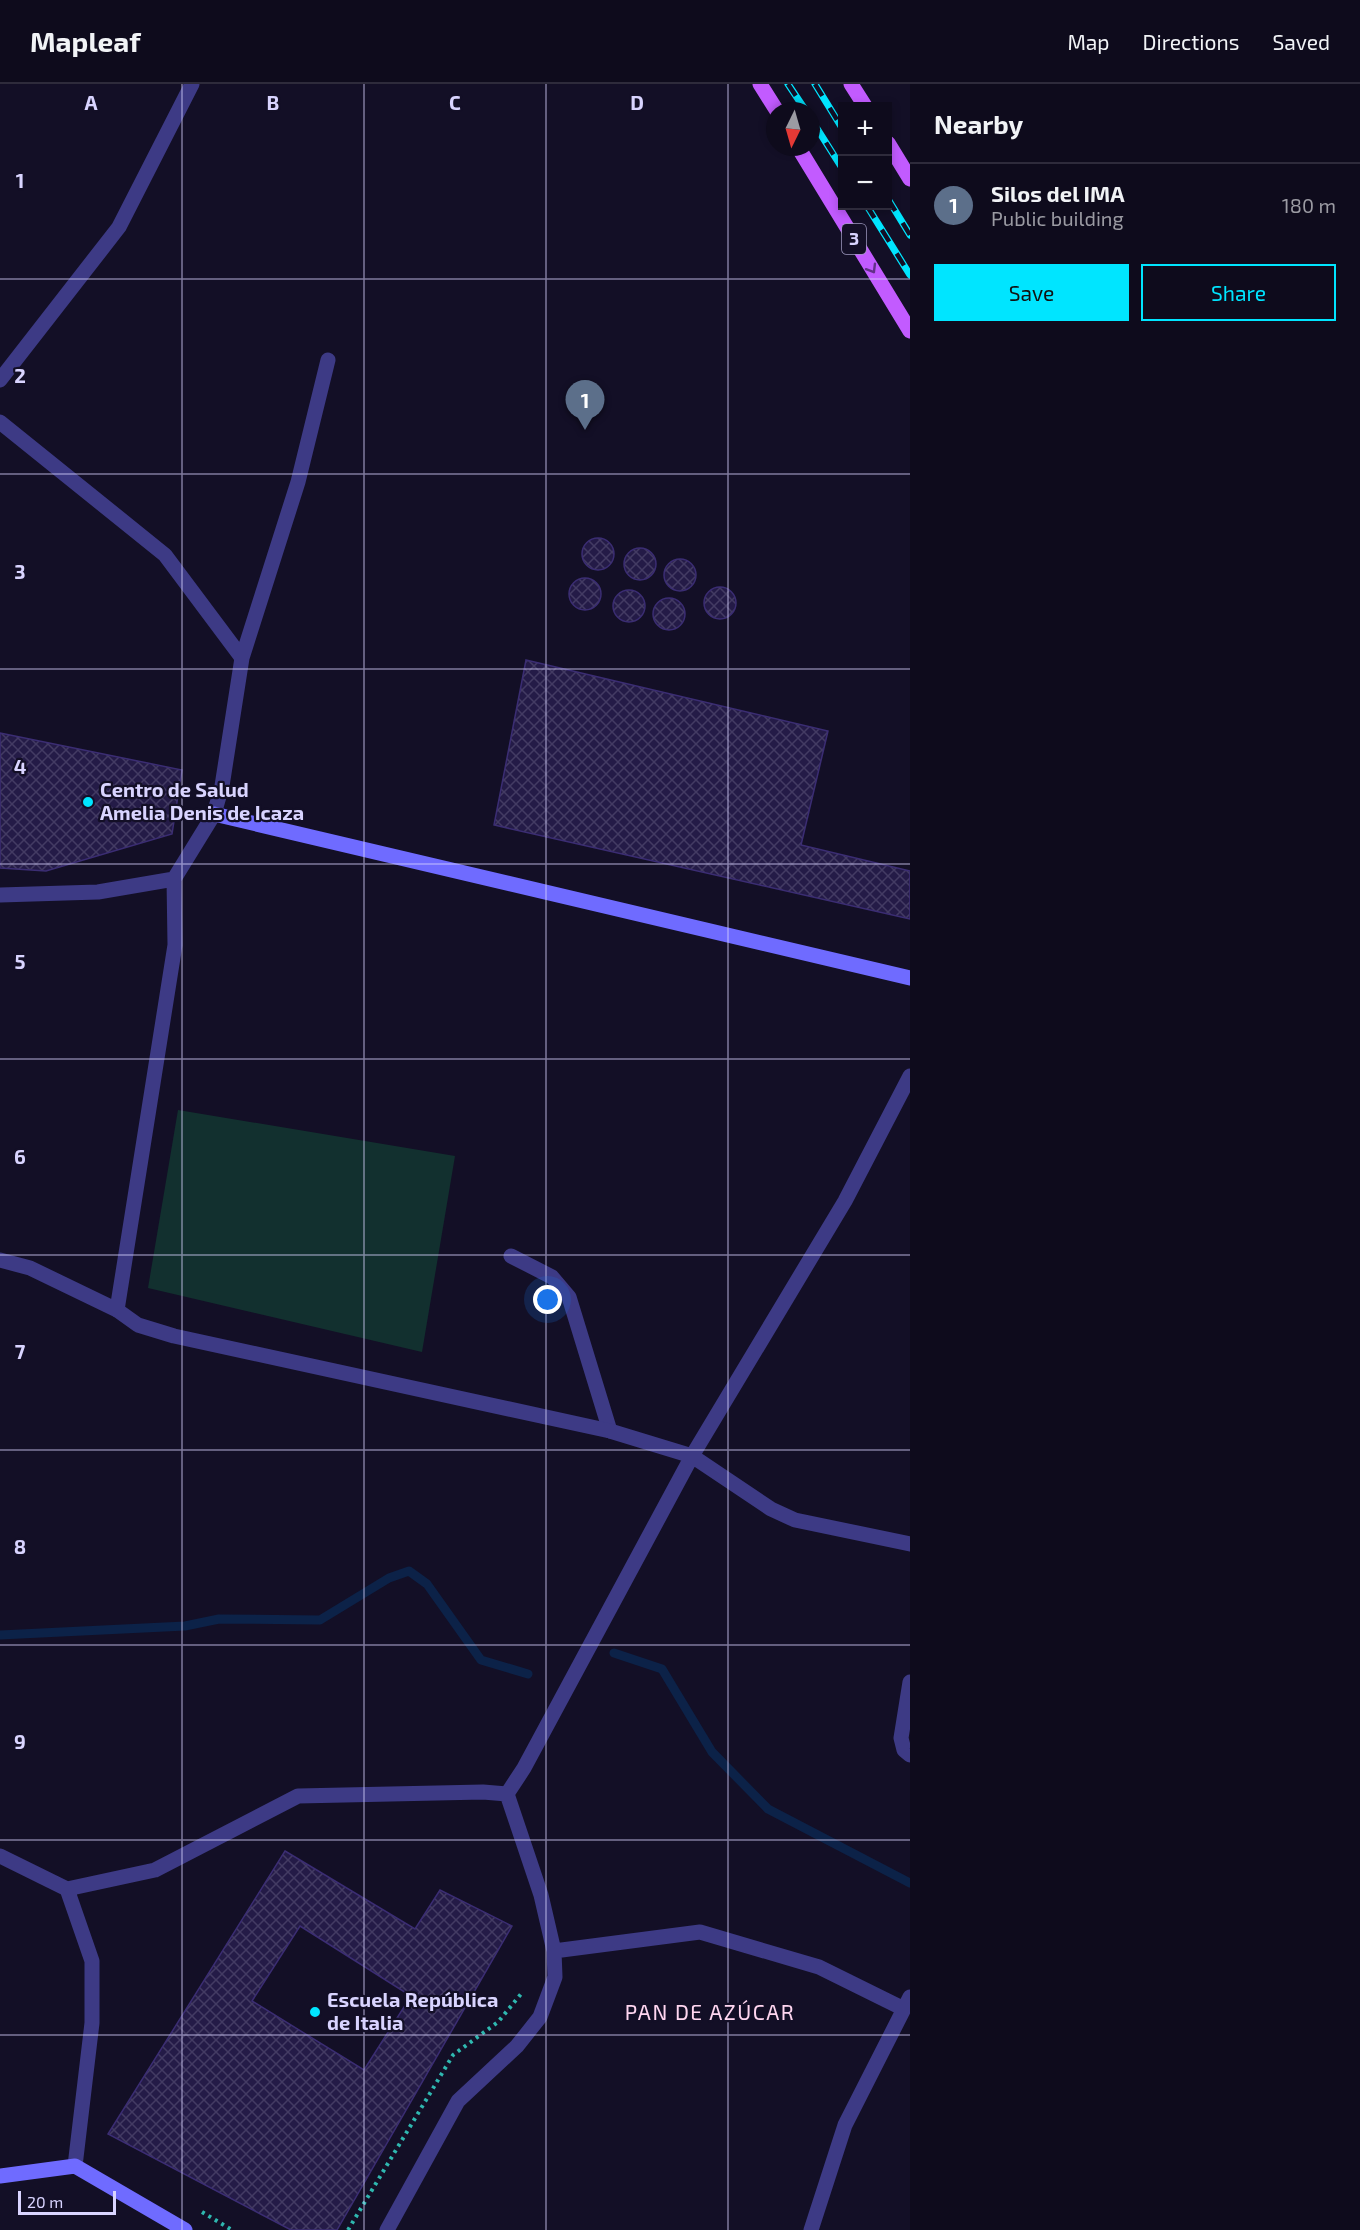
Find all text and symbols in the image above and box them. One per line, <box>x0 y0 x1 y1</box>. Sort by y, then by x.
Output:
text: Mapleaf <box>30 24 141 58</box>
text: Map <box>1067 29 1110 54</box>
text: Directions <box>1143 29 1239 54</box>
text: Saved <box>1272 29 1330 54</box>
text: A <box>84 90 98 114</box>
text: B <box>267 90 279 114</box>
text: C <box>449 90 461 114</box>
text: D <box>630 90 644 114</box>
north arrow <box>766 102 820 156</box>
map controls <box>838 102 892 210</box>
button: + <box>838 102 892 156</box>
text: Nearby <box>934 108 1023 139</box>
button: − <box>838 156 892 210</box>
text: 1 <box>16 168 24 192</box>
text: Silos del IMA <box>991 180 1125 206</box>
text: 1 <box>949 193 958 217</box>
text: 180 m <box>1282 193 1336 217</box>
text: Public building <box>991 206 1124 230</box>
road number: 3 <box>842 224 866 254</box>
one-way arrow <box>865 263 877 273</box>
button: Save <box>934 264 1129 321</box>
button: Share <box>1141 264 1336 321</box>
text: 2 <box>14 363 26 387</box>
pin: 1 <box>566 380 604 430</box>
text: 3 <box>14 559 26 583</box>
text: 4 <box>14 754 27 778</box>
place label: Centro de Salud Amelia Denis de Icaza <box>100 777 304 824</box>
marker: Centro de Salud Amelia Denis de Icaza <box>81 795 95 809</box>
text: 5 <box>14 949 26 973</box>
text: 6 <box>14 1144 26 1168</box>
your location <box>533 1285 562 1314</box>
text: 7 <box>15 1339 26 1363</box>
text: 8 <box>14 1534 26 1558</box>
text: 9 <box>14 1729 26 1753</box>
place label: Escuela República de Italia <box>327 1987 498 2034</box>
district label: PAN DE AZÚCAR <box>625 1999 795 2024</box>
marker: Escuela República de Italia <box>308 2005 322 2019</box>
scale bar <box>18 2188 116 2216</box>
text: 20 m <box>27 2192 63 2211</box>

